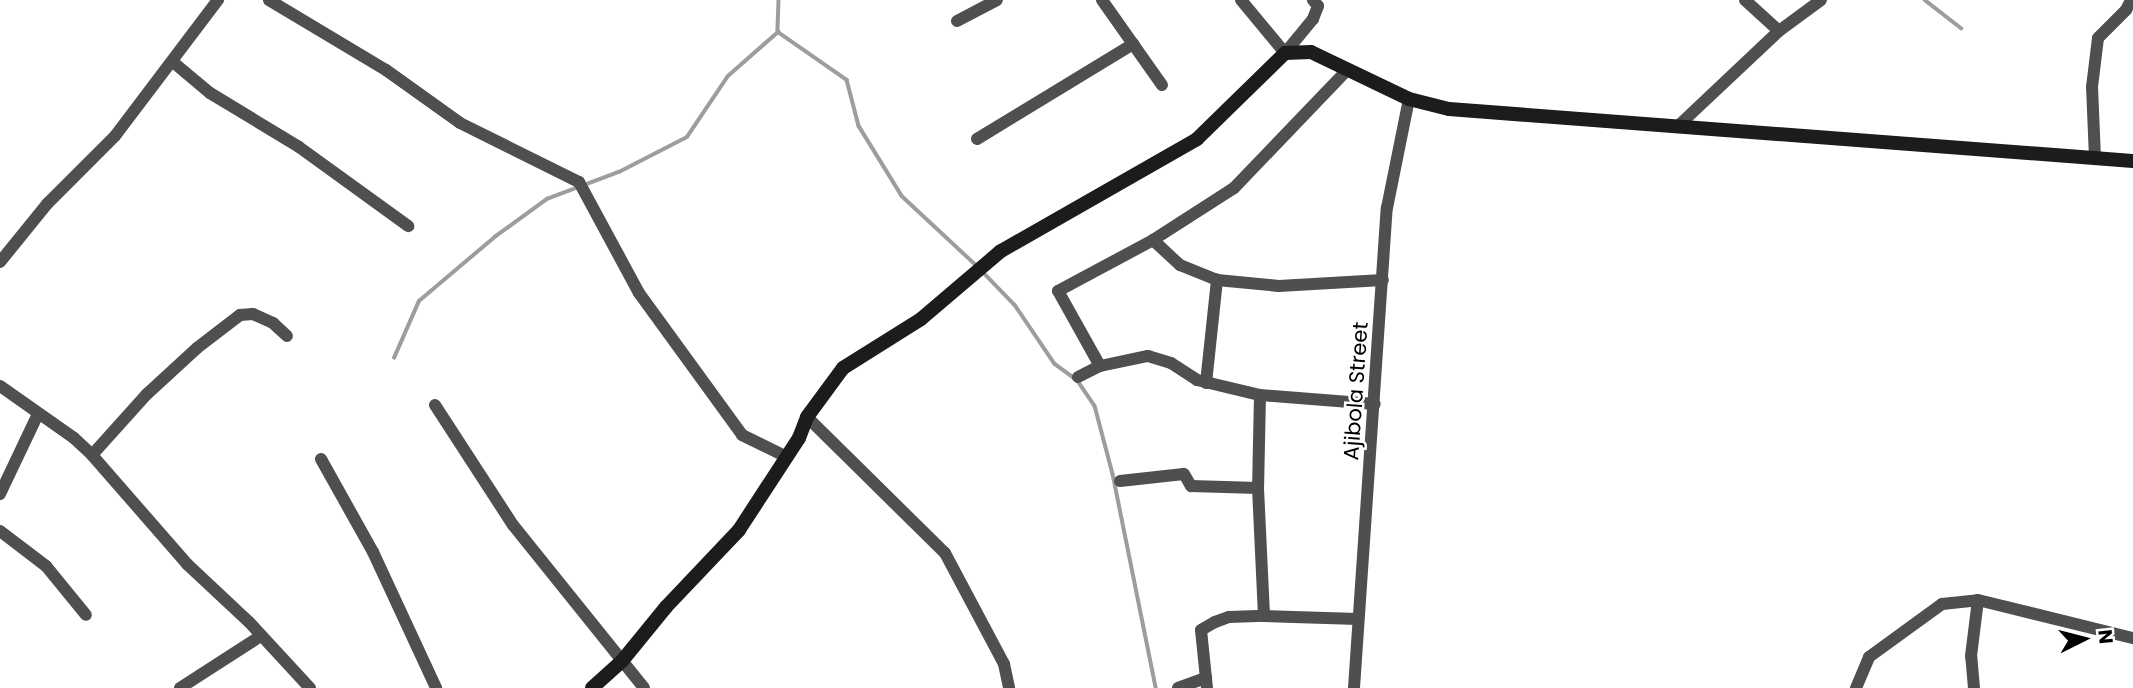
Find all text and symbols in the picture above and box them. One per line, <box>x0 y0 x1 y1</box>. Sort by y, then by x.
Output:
street label: Ajibola Street <box>1339 321 1373 461</box>
north arrow <box>2049 604 2119 674</box>
text: N <box>2091 628 2120 645</box>

